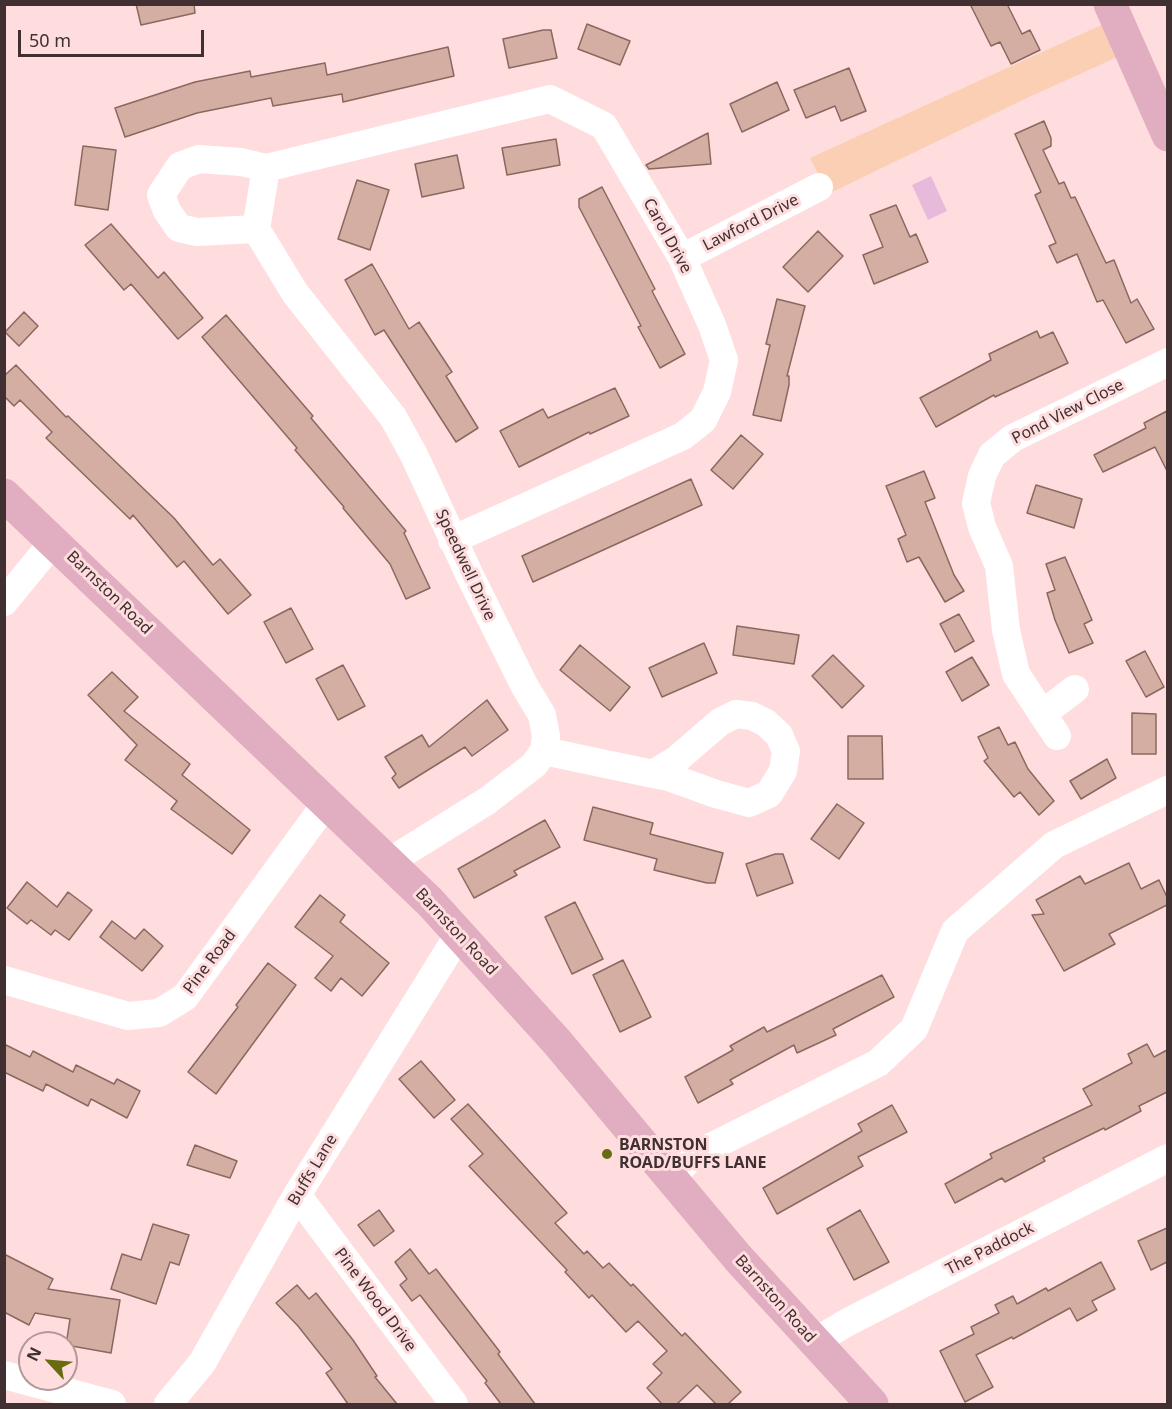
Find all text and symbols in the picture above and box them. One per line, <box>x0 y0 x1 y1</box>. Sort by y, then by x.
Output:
scale bar <box>21 18 207 56</box>
text: 50 m <box>29 28 71 52</box>
street label: Lawford Drive <box>700 191 802 255</box>
street label: Carol Drive <box>639 195 695 277</box>
street label: Pond View Close <box>1009 376 1127 448</box>
street label: Speedwell Drive <box>431 507 499 623</box>
street label: Barnston Road <box>62 547 156 639</box>
street label: Barnston Road <box>411 885 501 979</box>
street label: Pine Road <box>180 926 240 998</box>
street label: Buffs Lane <box>284 1131 342 1209</box>
place label: BARNSTON ROAD/BUFFS LANE <box>619 1135 767 1173</box>
marker: BARNSTON ROAD/BUFFS LANE <box>600 1147 614 1161</box>
street label: The Paddock <box>943 1219 1037 1279</box>
street label: Pine Wood Drive <box>330 1245 420 1355</box>
street label: Barnston Road <box>731 1251 819 1347</box>
north arrow <box>18 1331 78 1391</box>
text: N <box>21 1343 46 1365</box>

